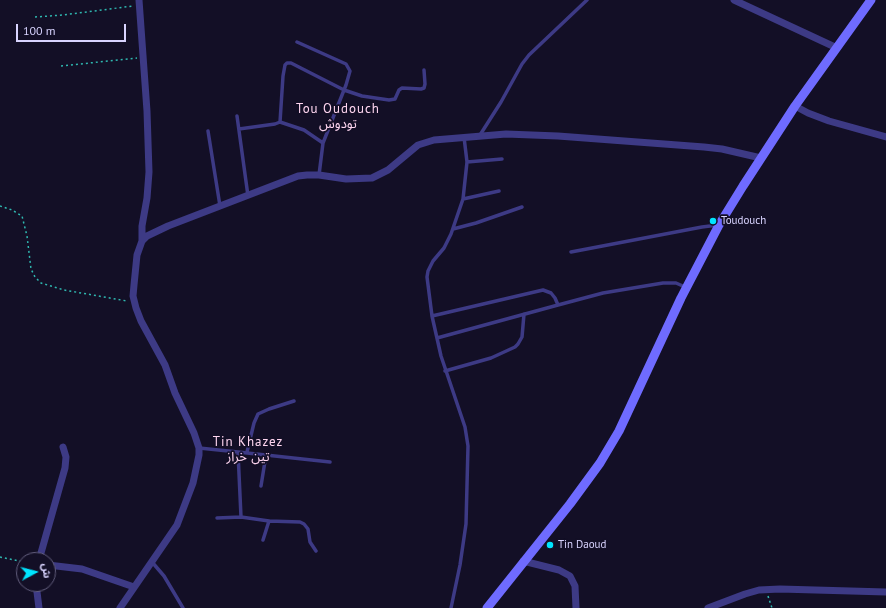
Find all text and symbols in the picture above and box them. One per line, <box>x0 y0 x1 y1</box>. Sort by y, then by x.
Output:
scale bar <box>18 16 128 42</box>
text: 100 m <box>23 23 56 38</box>
district label: Tou Oudouch تودوش <box>296 101 380 132</box>
place label: Toudouch <box>721 214 766 228</box>
marker: Toudouch <box>708 216 718 226</box>
district label: Tin Khazez تين خراز <box>213 434 283 465</box>
place label: Tin Daoud <box>558 538 606 552</box>
marker: Tin Daoud <box>545 540 555 550</box>
north arrow <box>16 552 56 592</box>
text: ش <box>39 562 55 579</box>

